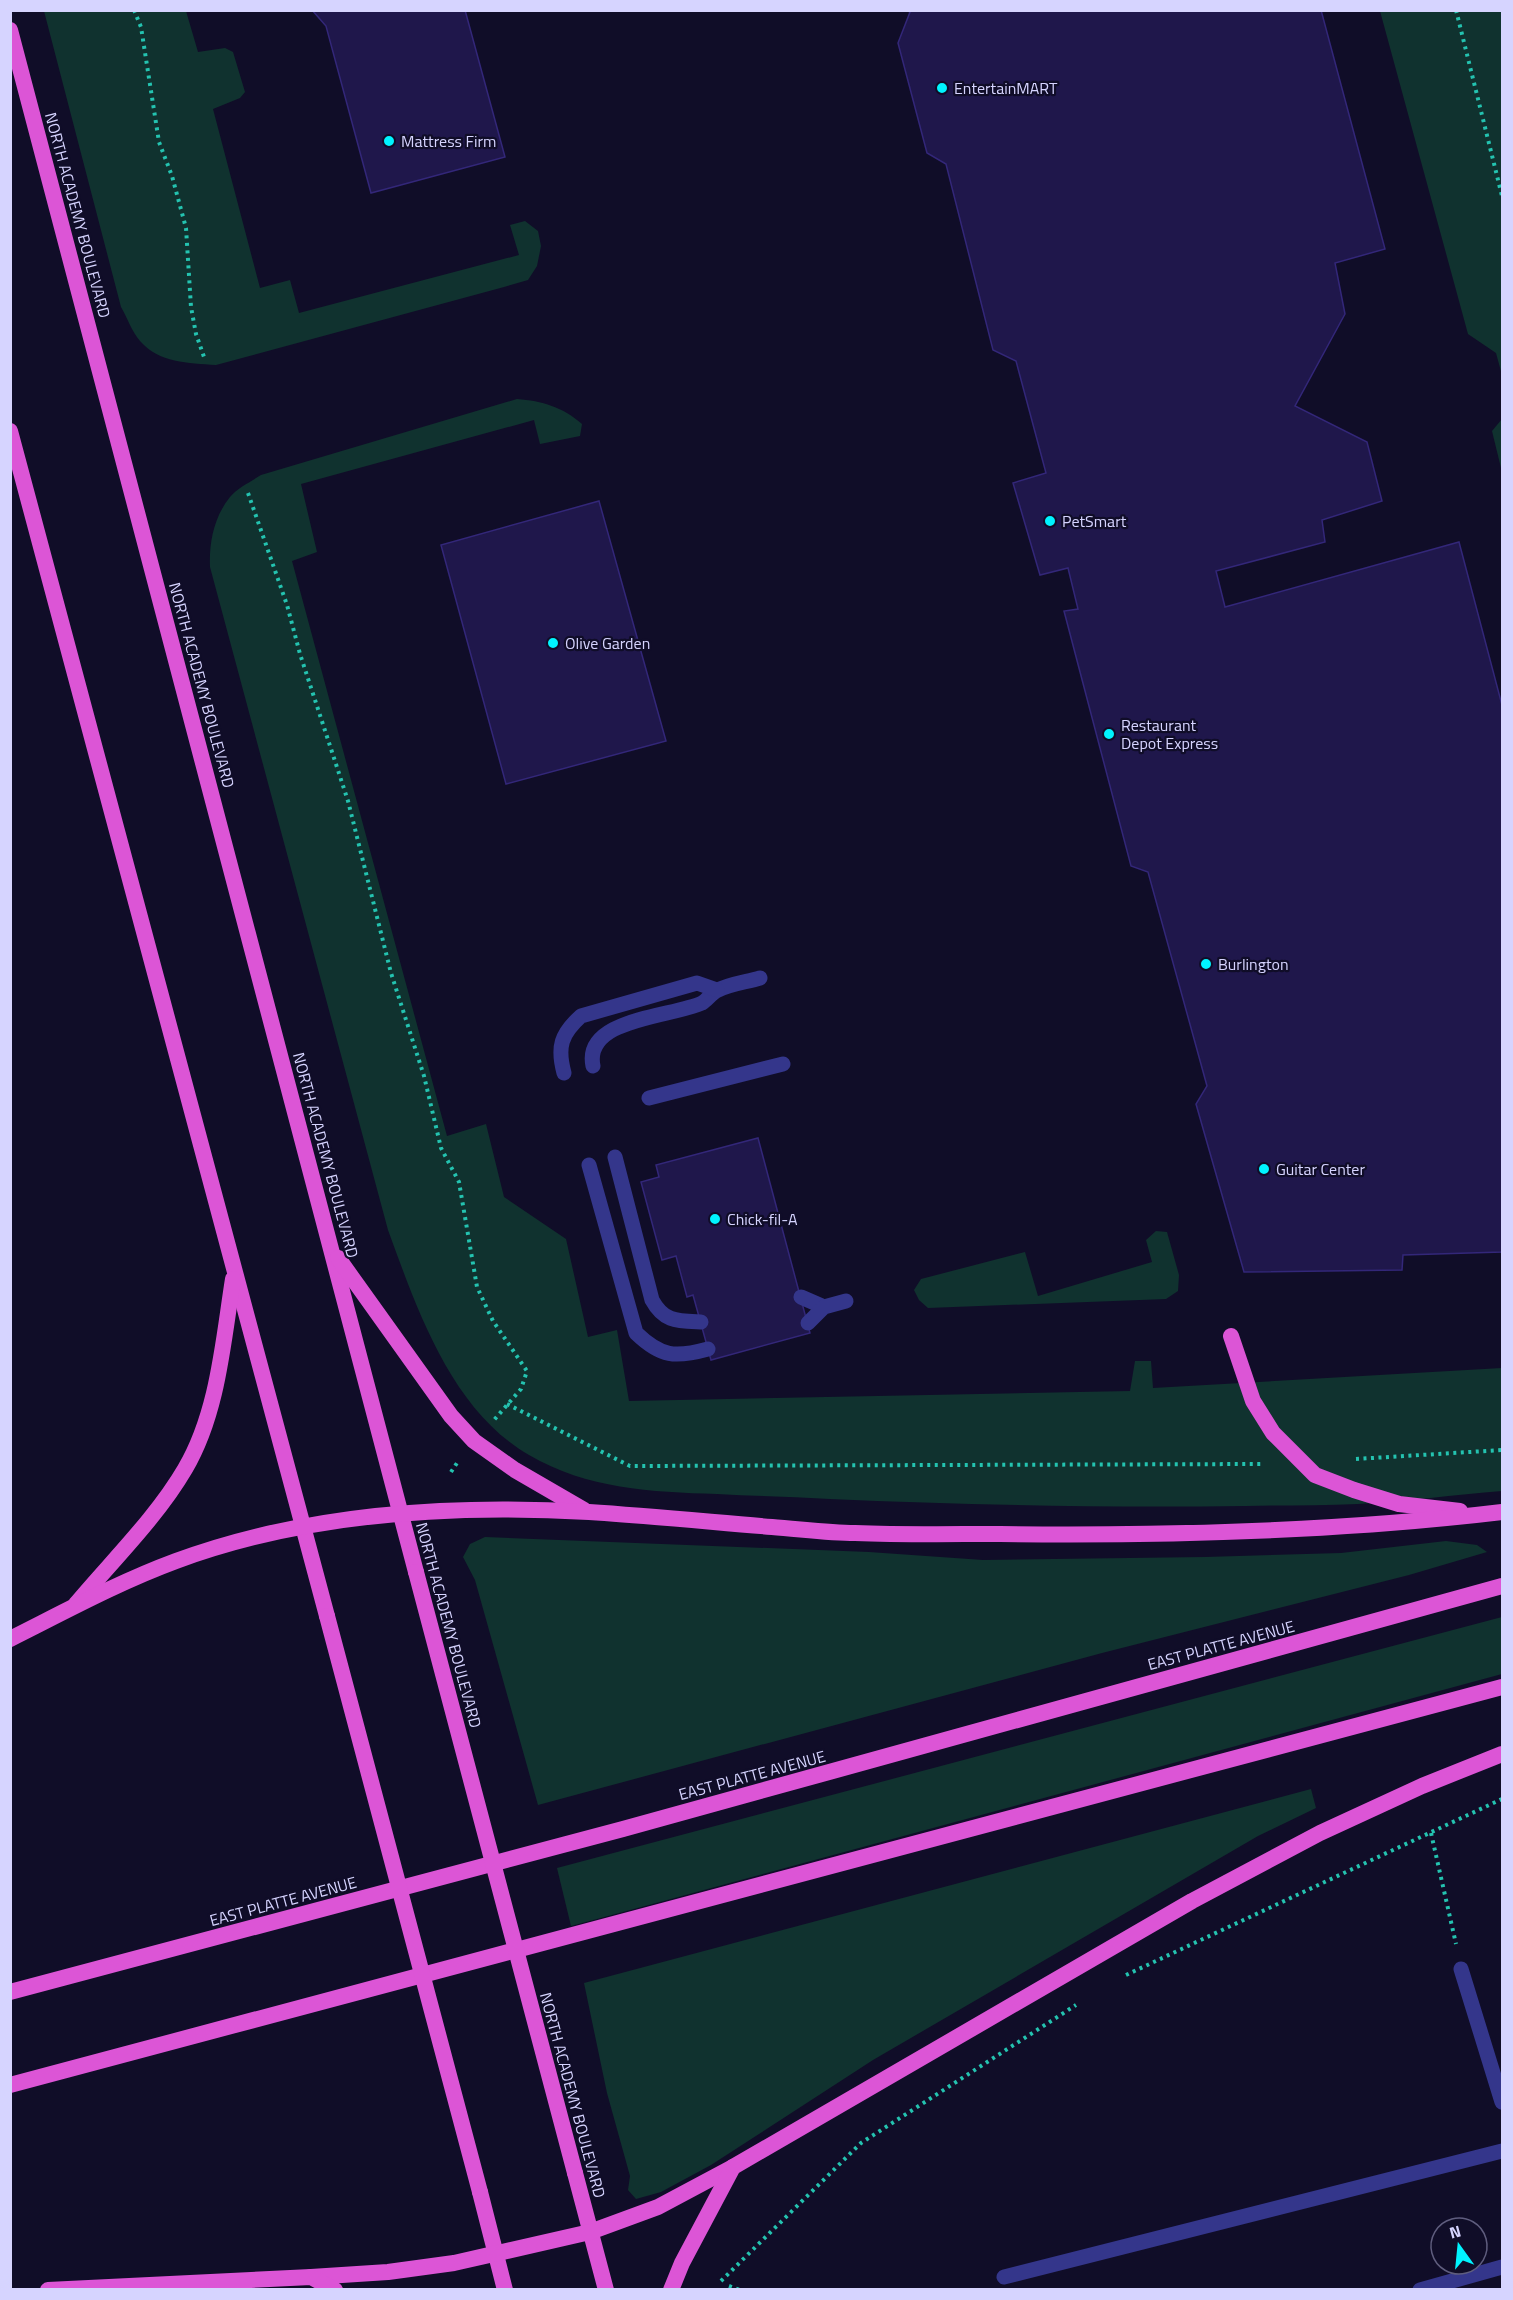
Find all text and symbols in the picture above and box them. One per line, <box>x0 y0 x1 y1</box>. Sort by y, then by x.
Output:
place label: EntertainMART <box>954 76 1058 100</box>
marker: EntertainMART <box>935 81 949 95</box>
street label: NORTH ACADEMY BOULEVARD <box>39 110 117 320</box>
place label: Mattress Firm <box>401 129 496 153</box>
marker: Mattress Firm <box>382 134 396 148</box>
place label: PetSmart <box>1062 509 1127 533</box>
marker: PetSmart <box>1043 514 1057 528</box>
street label: NORTH ACADEMY BOULEVARD <box>163 580 241 790</box>
place label: Olive Garden <box>565 631 650 655</box>
marker: Olive Garden <box>546 636 560 650</box>
place label: Restaurant Depot Express <box>1121 713 1218 755</box>
marker: Restaurant Depot Express <box>1102 727 1116 741</box>
place label: Burlington <box>1218 952 1289 976</box>
marker: Burlington <box>1199 957 1213 971</box>
street label: NORTH ACADEMY BOULEVARD <box>287 1050 365 1260</box>
place label: Guitar Center <box>1276 1157 1365 1181</box>
marker: Guitar Center <box>1257 1162 1271 1176</box>
place label: Chick-fil-A <box>727 1207 798 1231</box>
marker: Chick-fil-A <box>708 1212 722 1226</box>
street label: NORTH ACADEMY BOULEVARD <box>410 1520 488 1730</box>
street label: EAST PLATTE AVENUE <box>1145 1614 1297 1676</box>
street label: EAST PLATTE AVENUE <box>676 1744 828 1806</box>
street label: EAST PLATTE AVENUE <box>207 1870 359 1932</box>
street label: NORTH ACADEMY BOULEVARD <box>534 1990 612 2200</box>
north arrow <box>1429 2216 1489 2276</box>
text: N <box>1447 2218 1464 2245</box>

